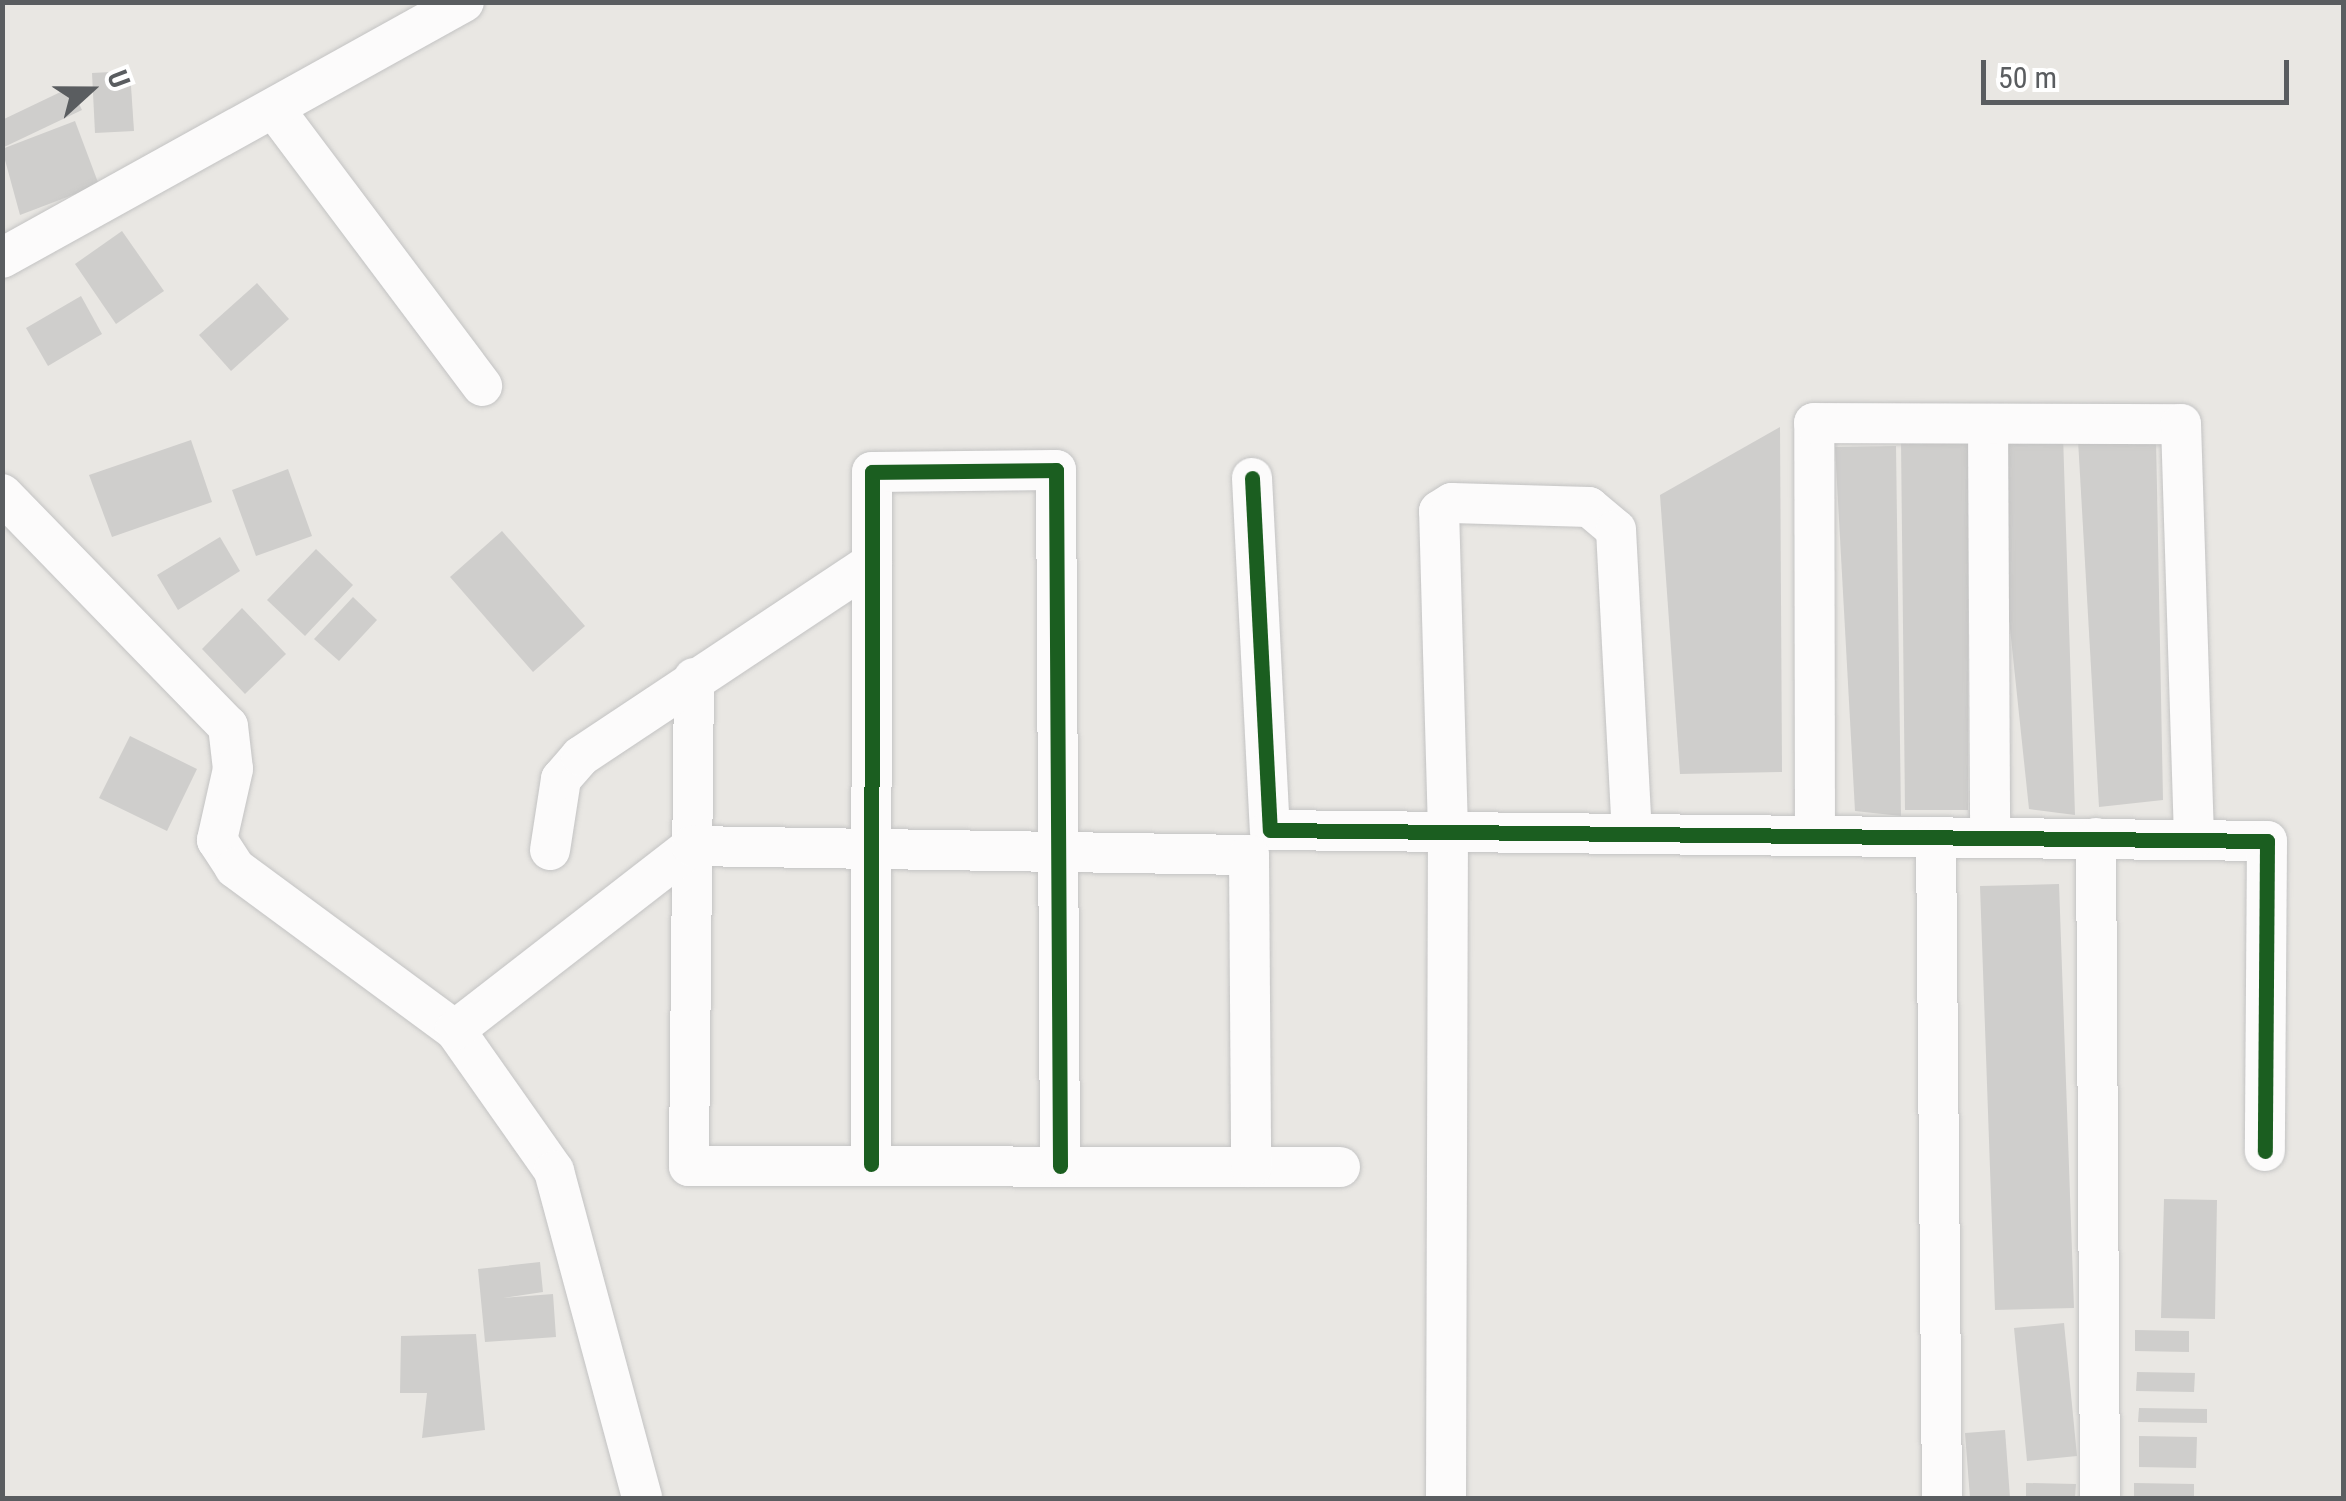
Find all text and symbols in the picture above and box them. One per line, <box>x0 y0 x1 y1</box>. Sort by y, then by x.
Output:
north arrow <box>40 40 140 140</box>
scale bar <box>1986 40 2294 102</box>
text: 50 m <box>1998 60 2057 95</box>
text: U <box>100 66 137 92</box>

